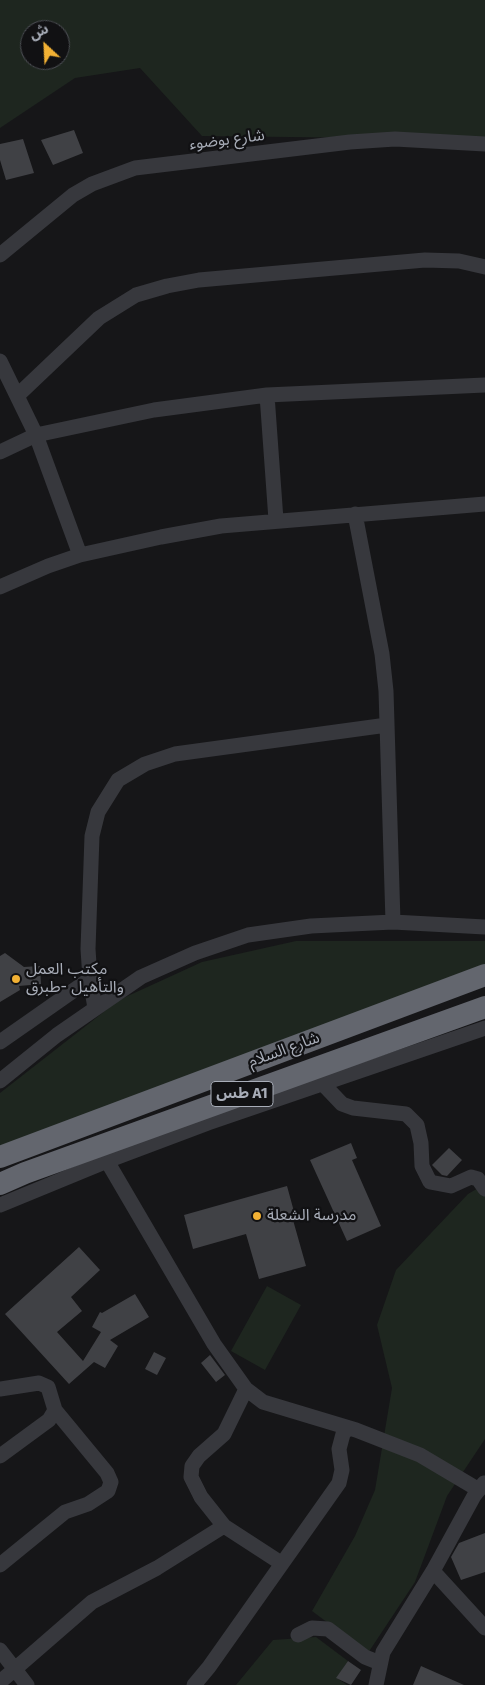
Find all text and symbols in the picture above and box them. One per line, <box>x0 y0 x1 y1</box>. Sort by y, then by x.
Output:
north arrow <box>20 20 70 70</box>
text: ش <box>27 20 51 44</box>
street label: شارع بوضوء <box>188 126 266 154</box>
place label: مكتب العمل والتأهيل -طبرق <box>26 960 124 998</box>
marker: مكتب العمل والتأهيل -طبرق <box>10 973 22 985</box>
street label: شارع السلام <box>246 1028 322 1072</box>
road number: طس A1 <box>211 1082 273 1106</box>
place label: مدرسة الشعلة <box>267 1206 356 1226</box>
marker: مدرسة الشعلة <box>251 1210 263 1222</box>

